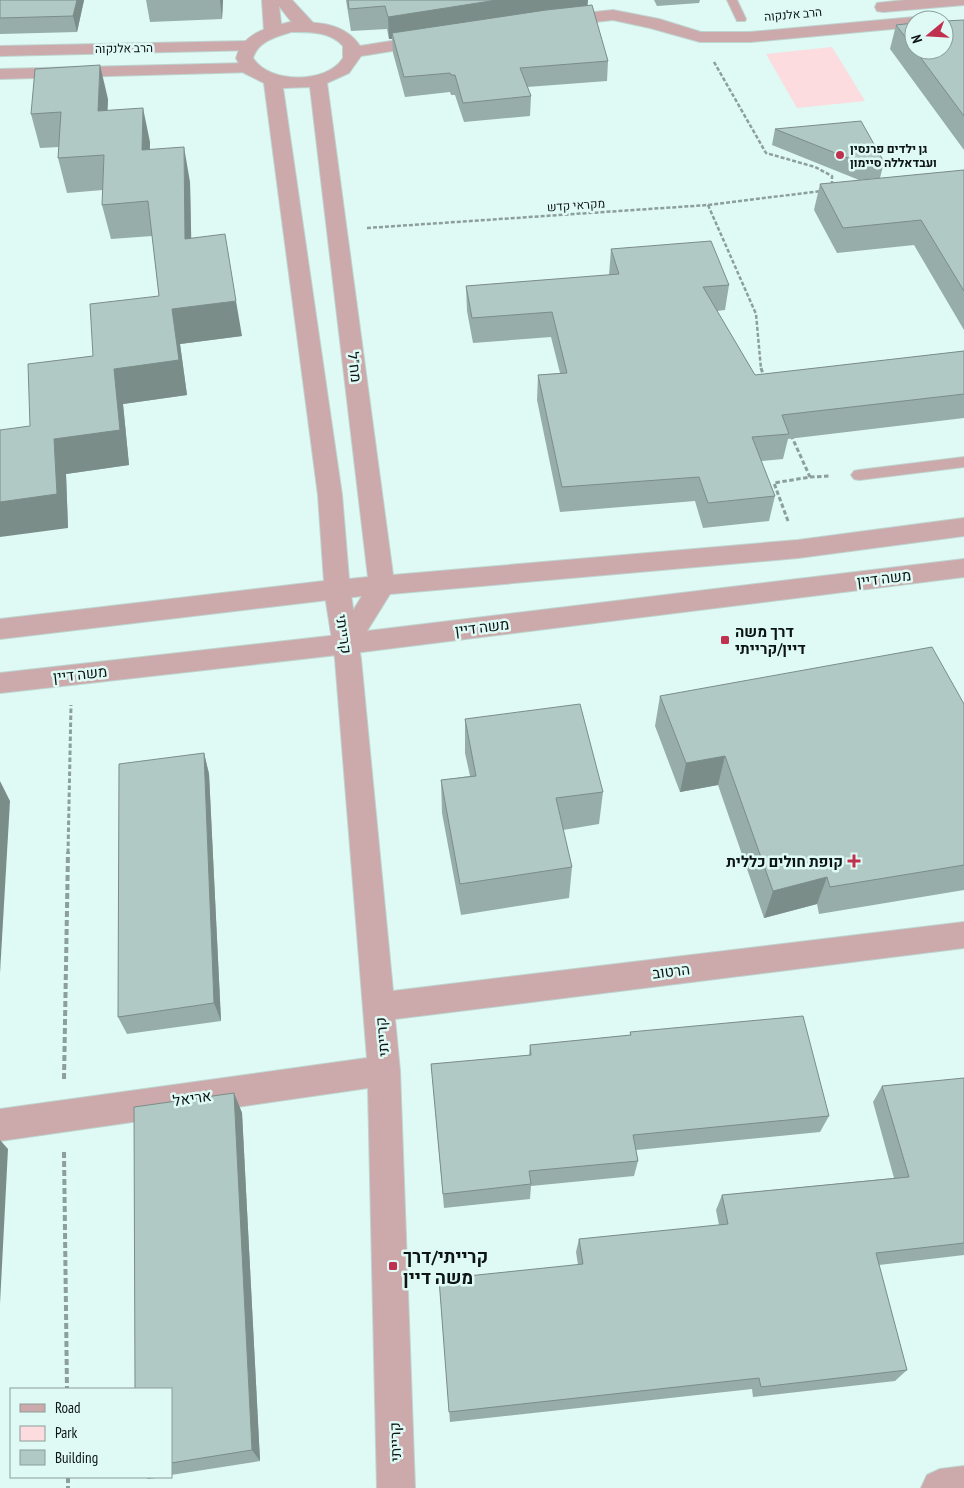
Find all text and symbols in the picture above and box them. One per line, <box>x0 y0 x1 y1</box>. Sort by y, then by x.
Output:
street label: הרב אלנקוה <box>763 4 823 24</box>
north arrow <box>904 10 954 60</box>
text: N <box>907 33 926 45</box>
street label: הרב אלנקוה <box>95 40 153 56</box>
place label: גן ילדים פרנסין ועבדאללה סיימון <box>850 141 937 170</box>
marker: גן ילדים פרנסין ועבדאללה סיימון <box>834 149 846 161</box>
street label: מקראי קדש <box>547 195 605 215</box>
street label: מח"ל <box>344 351 366 383</box>
street label: משה דיין <box>856 565 912 591</box>
street label: קרייתי <box>332 613 356 655</box>
street label: משה דיין <box>454 614 510 640</box>
place label: דרך משה דיין/קרייתי <box>735 622 806 658</box>
marker: דרך משה דיין/קרייתי <box>719 634 731 646</box>
street label: משה דיין <box>52 662 108 686</box>
place label: קופת חולים כללית <box>726 852 843 871</box>
marker: קופת חולים כללית <box>847 854 861 868</box>
street label: הרטוב <box>651 959 691 983</box>
street label: קרייתי <box>371 1016 393 1058</box>
street label: אריאל <box>171 1086 213 1110</box>
place label: קרייתי/דרך משה דיין <box>403 1245 488 1289</box>
marker: קרייתי/דרך משה דיין <box>387 1260 399 1272</box>
legend <box>10 1388 172 1478</box>
text: Road <box>55 1398 81 1417</box>
street label: קרייתי <box>385 1422 405 1462</box>
text: Park <box>55 1423 77 1442</box>
text: Building <box>55 1448 98 1467</box>

